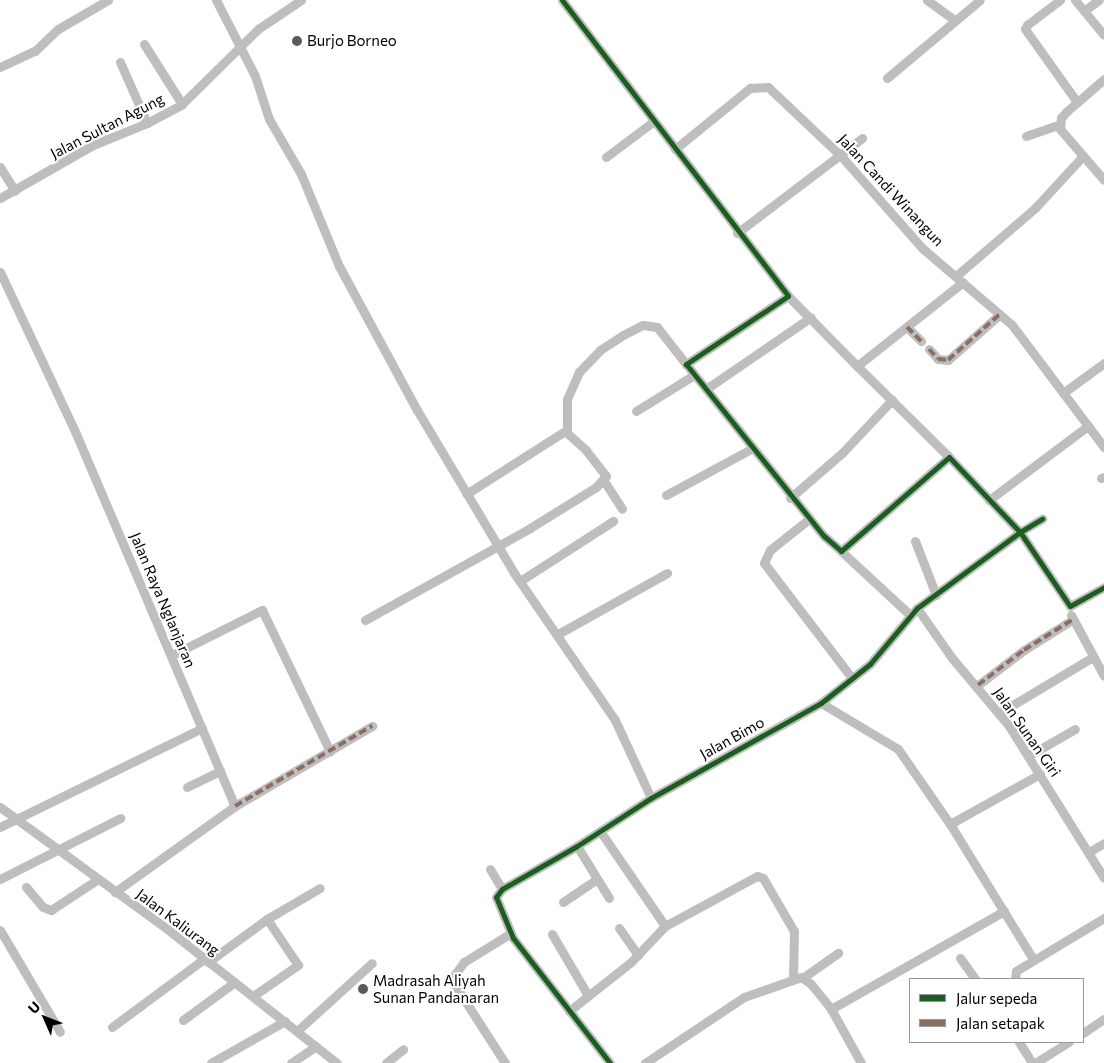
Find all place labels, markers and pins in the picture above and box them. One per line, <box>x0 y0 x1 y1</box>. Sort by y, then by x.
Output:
place label: Burjo Borneo <box>307 32 397 50</box>
marker: Burjo Borneo <box>291 35 303 47</box>
place label: Madrasah Aliyah Sunan Pandanaran <box>373 971 499 1006</box>
marker: Madrasah Aliyah Sunan Pandanaran <box>357 983 369 995</box>

